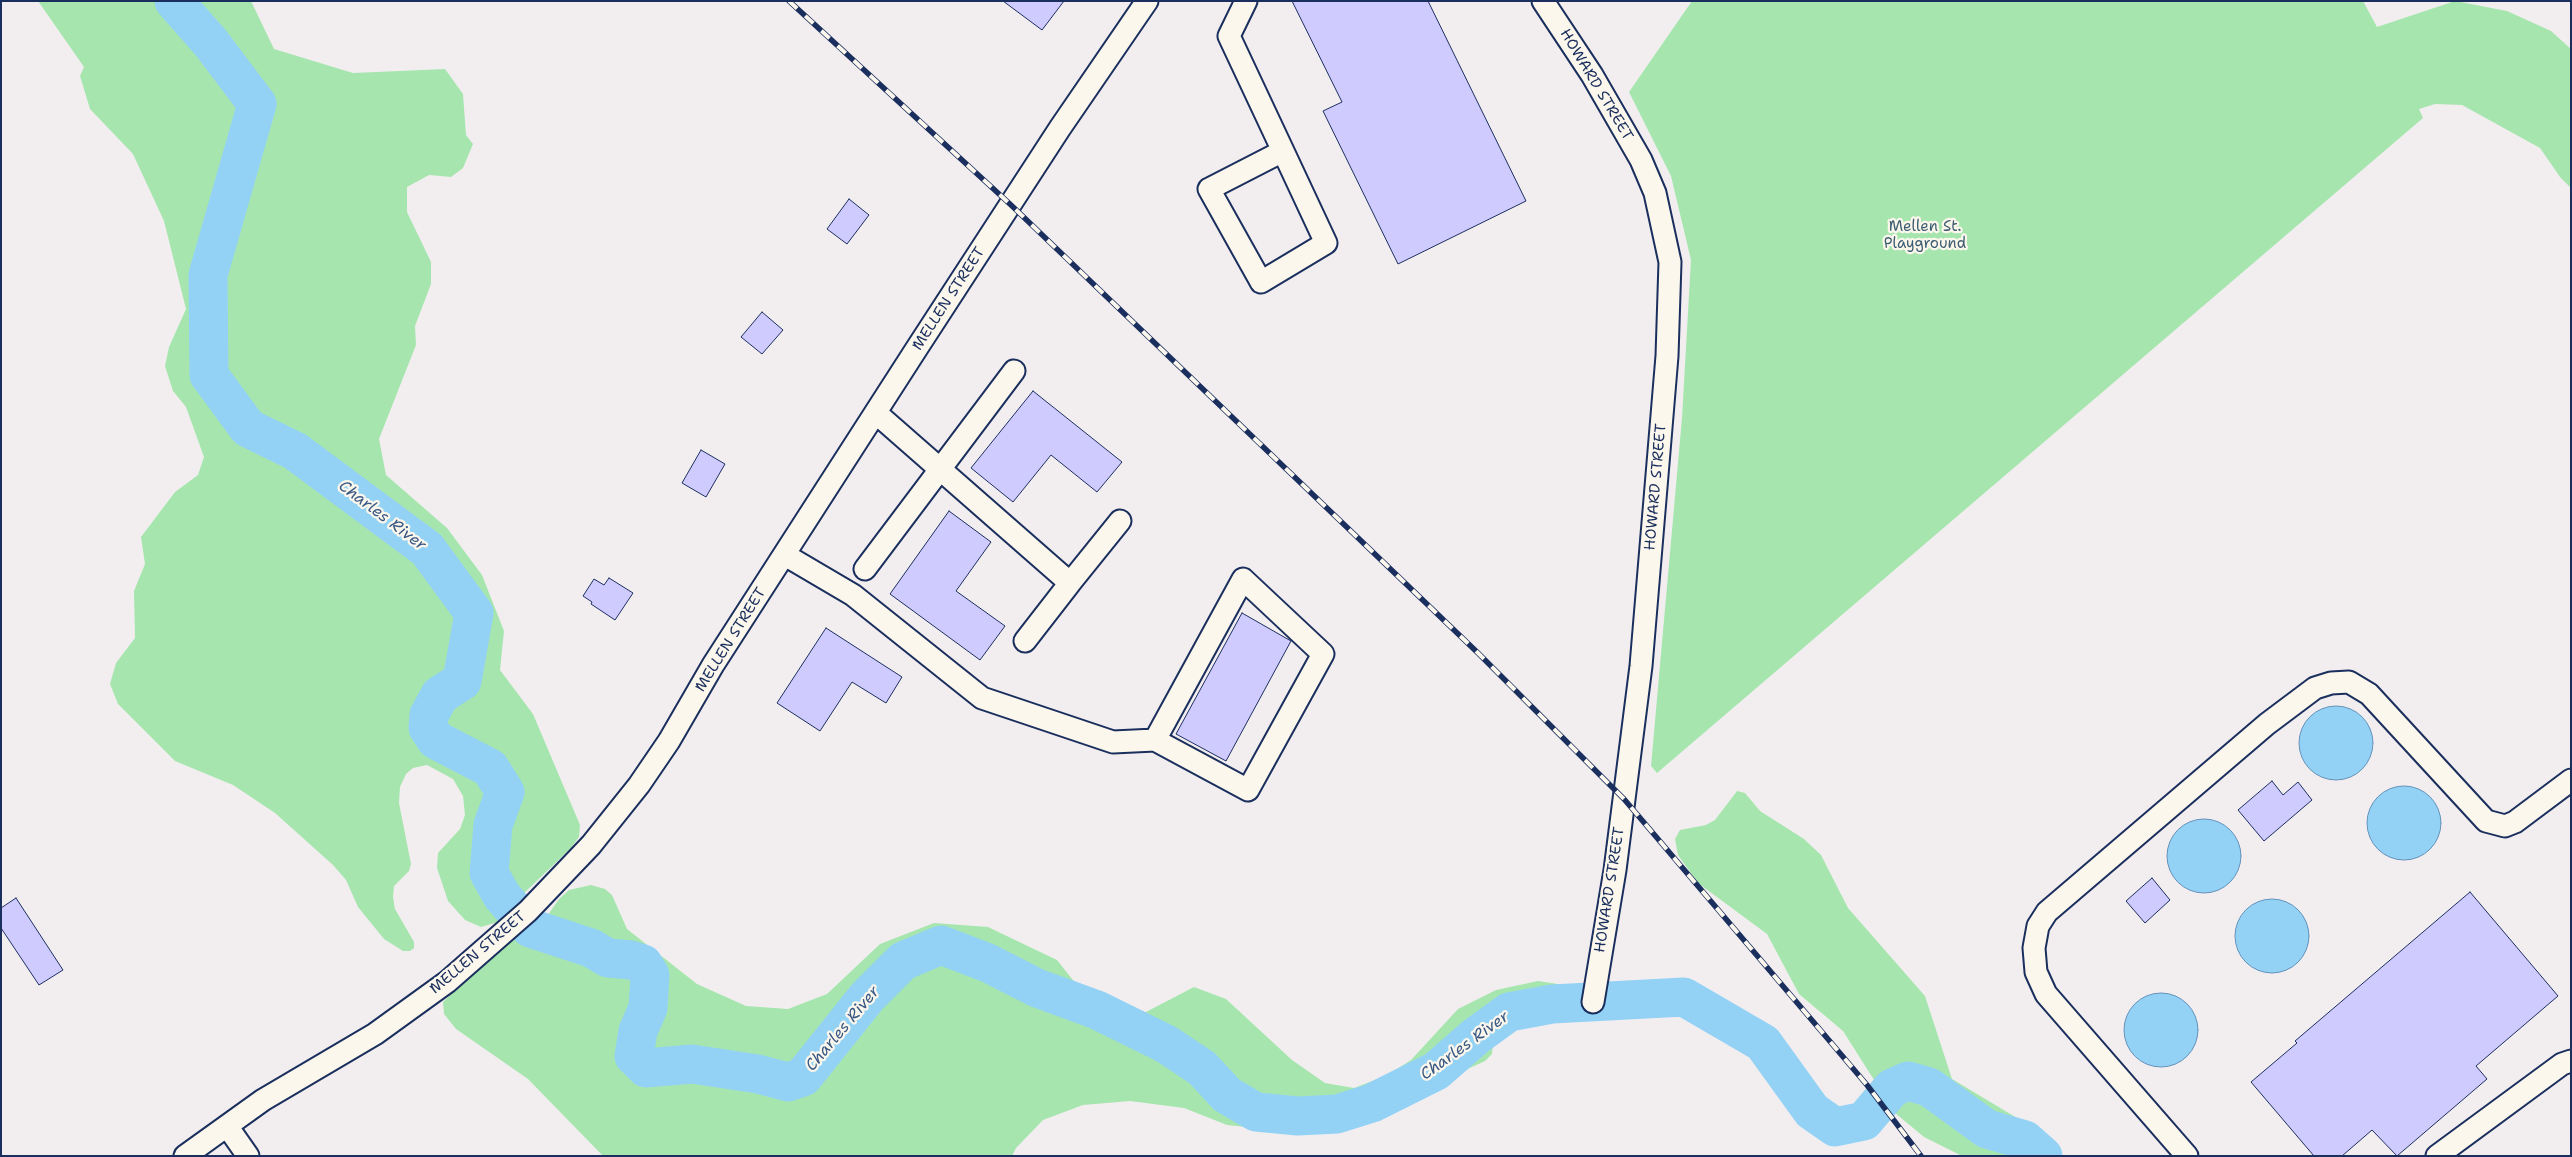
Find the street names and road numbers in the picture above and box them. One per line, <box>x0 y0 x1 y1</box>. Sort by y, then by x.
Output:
street label: HOWARD STREET <box>1556 26 1636 144</box>
street label: MELLEN STREET <box>909 244 989 354</box>
street label: HOWARD STREET <box>1641 423 1671 551</box>
street label: MELLEN STREET <box>692 585 770 695</box>
street label: HOWARD STREET <box>1591 826 1629 954</box>
street label: MELLEN STREET <box>427 908 529 998</box>

